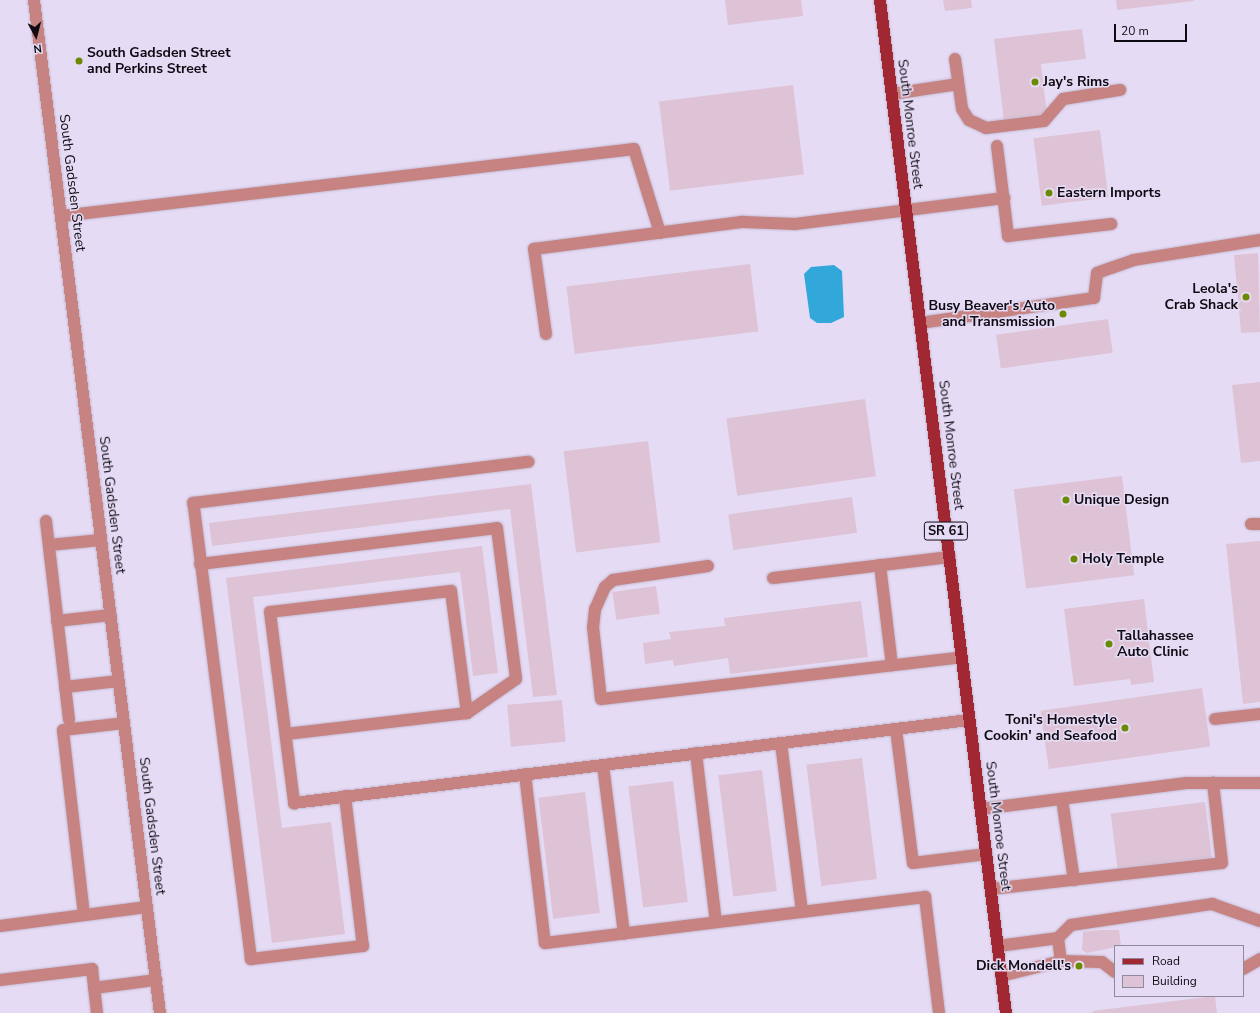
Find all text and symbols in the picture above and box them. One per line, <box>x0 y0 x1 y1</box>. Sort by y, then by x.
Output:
north arrow <box>16 16 56 56</box>
scale bar <box>1116 16 1189 42</box>
text: 20 m <box>1121 23 1149 39</box>
text: N <box>33 40 43 56</box>
place label: South Gadsden Street and Perkins Street <box>87 45 231 78</box>
marker: South Gadsden Street and Perkins Street <box>74 56 84 66</box>
street label: South Monroe Street <box>894 58 926 190</box>
place label: Jay's Rims <box>1043 74 1109 90</box>
marker: Jay's Rims <box>1030 77 1040 87</box>
street label: South Gadsden Street <box>55 113 89 253</box>
place label: Eastern Imports <box>1057 185 1161 201</box>
marker: Eastern Imports <box>1044 188 1054 198</box>
place label: Leola's Crab Shack <box>1164 281 1238 314</box>
marker: Leola's Crab Shack <box>1241 292 1251 302</box>
place label: Busy Beaver's Auto and Transmission <box>928 298 1055 330</box>
marker: Busy Beaver's Auto and Transmission <box>1058 309 1068 319</box>
street label: South Monroe Street <box>935 379 967 511</box>
street label: South Gadsden Street <box>95 435 129 575</box>
place label: Unique Design <box>1074 492 1169 508</box>
marker: Unique Design <box>1061 495 1071 505</box>
road number: SR 61 <box>923 520 969 542</box>
place label: Holy Temple <box>1082 551 1164 567</box>
marker: Holy Temple <box>1069 554 1079 564</box>
place label: Tallahassee Auto Clinic <box>1117 628 1194 660</box>
marker: Tallahassee Auto Clinic <box>1104 639 1114 649</box>
place label: Toni's Homestyle Cookin' and Seafood <box>984 712 1117 744</box>
marker: Toni's Homestyle Cookin' and Seafood <box>1120 723 1130 733</box>
street label: South Gadsden Street <box>135 756 169 896</box>
street label: South Monroe Street <box>982 760 1014 892</box>
legend <box>1114 945 1244 997</box>
text: Road <box>1152 953 1180 969</box>
place label: Dick Mondell's <box>976 958 1071 974</box>
marker: Dick Mondell's <box>1074 961 1084 971</box>
text: Building <box>1152 973 1197 989</box>

